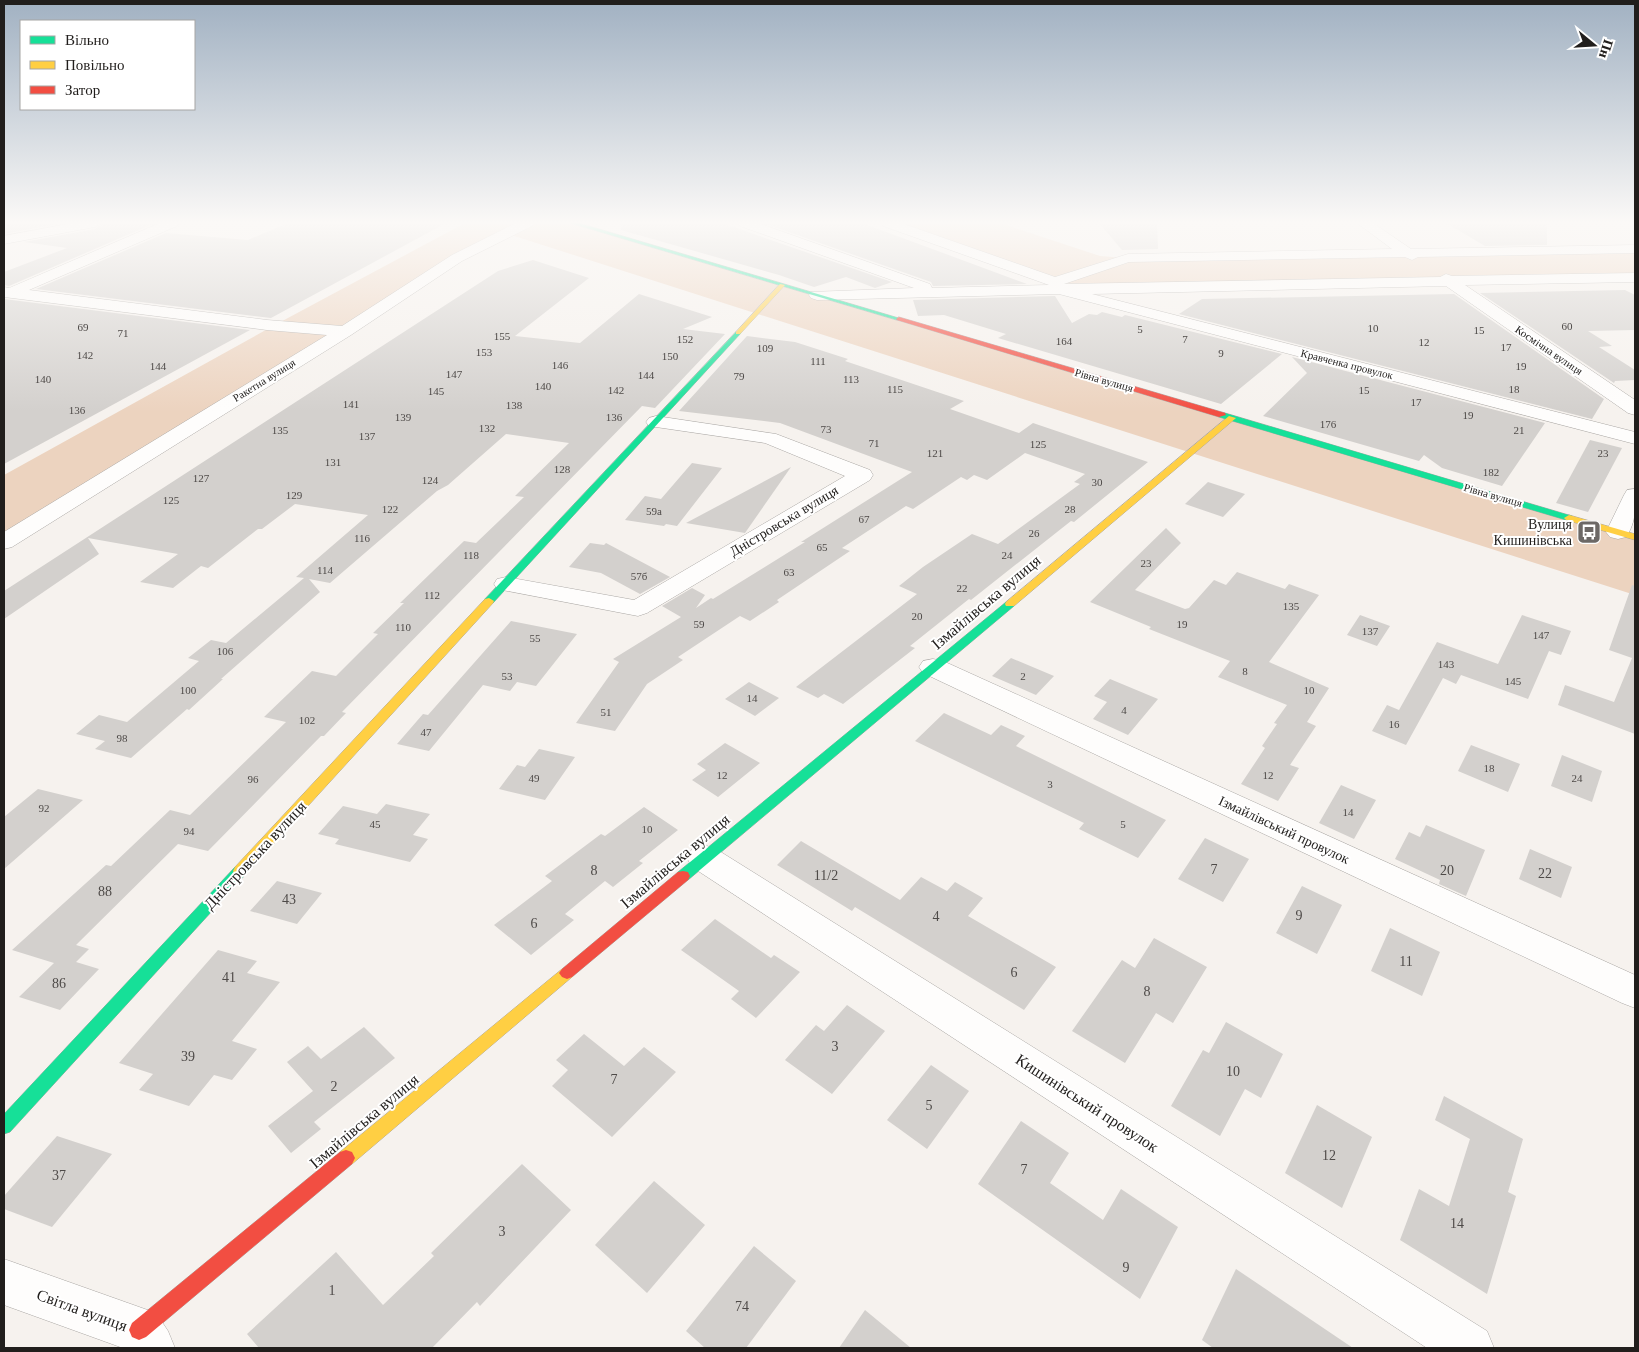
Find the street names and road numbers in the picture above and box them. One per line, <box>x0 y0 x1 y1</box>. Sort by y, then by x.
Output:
street label: Космічна вулиця <box>1513 323 1585 377</box>
street label: Кравченка провулок <box>1300 347 1395 381</box>
street label: Ракетна вулиця <box>231 356 297 404</box>
street label: Рівна вулиця <box>1073 366 1135 394</box>
street label: Рівна вулиця <box>1462 481 1524 509</box>
street label: Дністровська вулиця <box>727 482 841 559</box>
street label: Ізмайлівська вулиця <box>928 551 1045 653</box>
street label: Ізмайлівський провулок <box>1216 793 1352 867</box>
street label: Дністровська вулиця <box>201 797 311 913</box>
street label: Ізмайлівська вулиця <box>617 810 734 912</box>
street label: Кишинівський провулок <box>1012 1051 1162 1156</box>
street label: Ізмайлівська вулиця <box>306 1070 423 1172</box>
street label: Світла вулиця <box>34 1286 130 1335</box>

